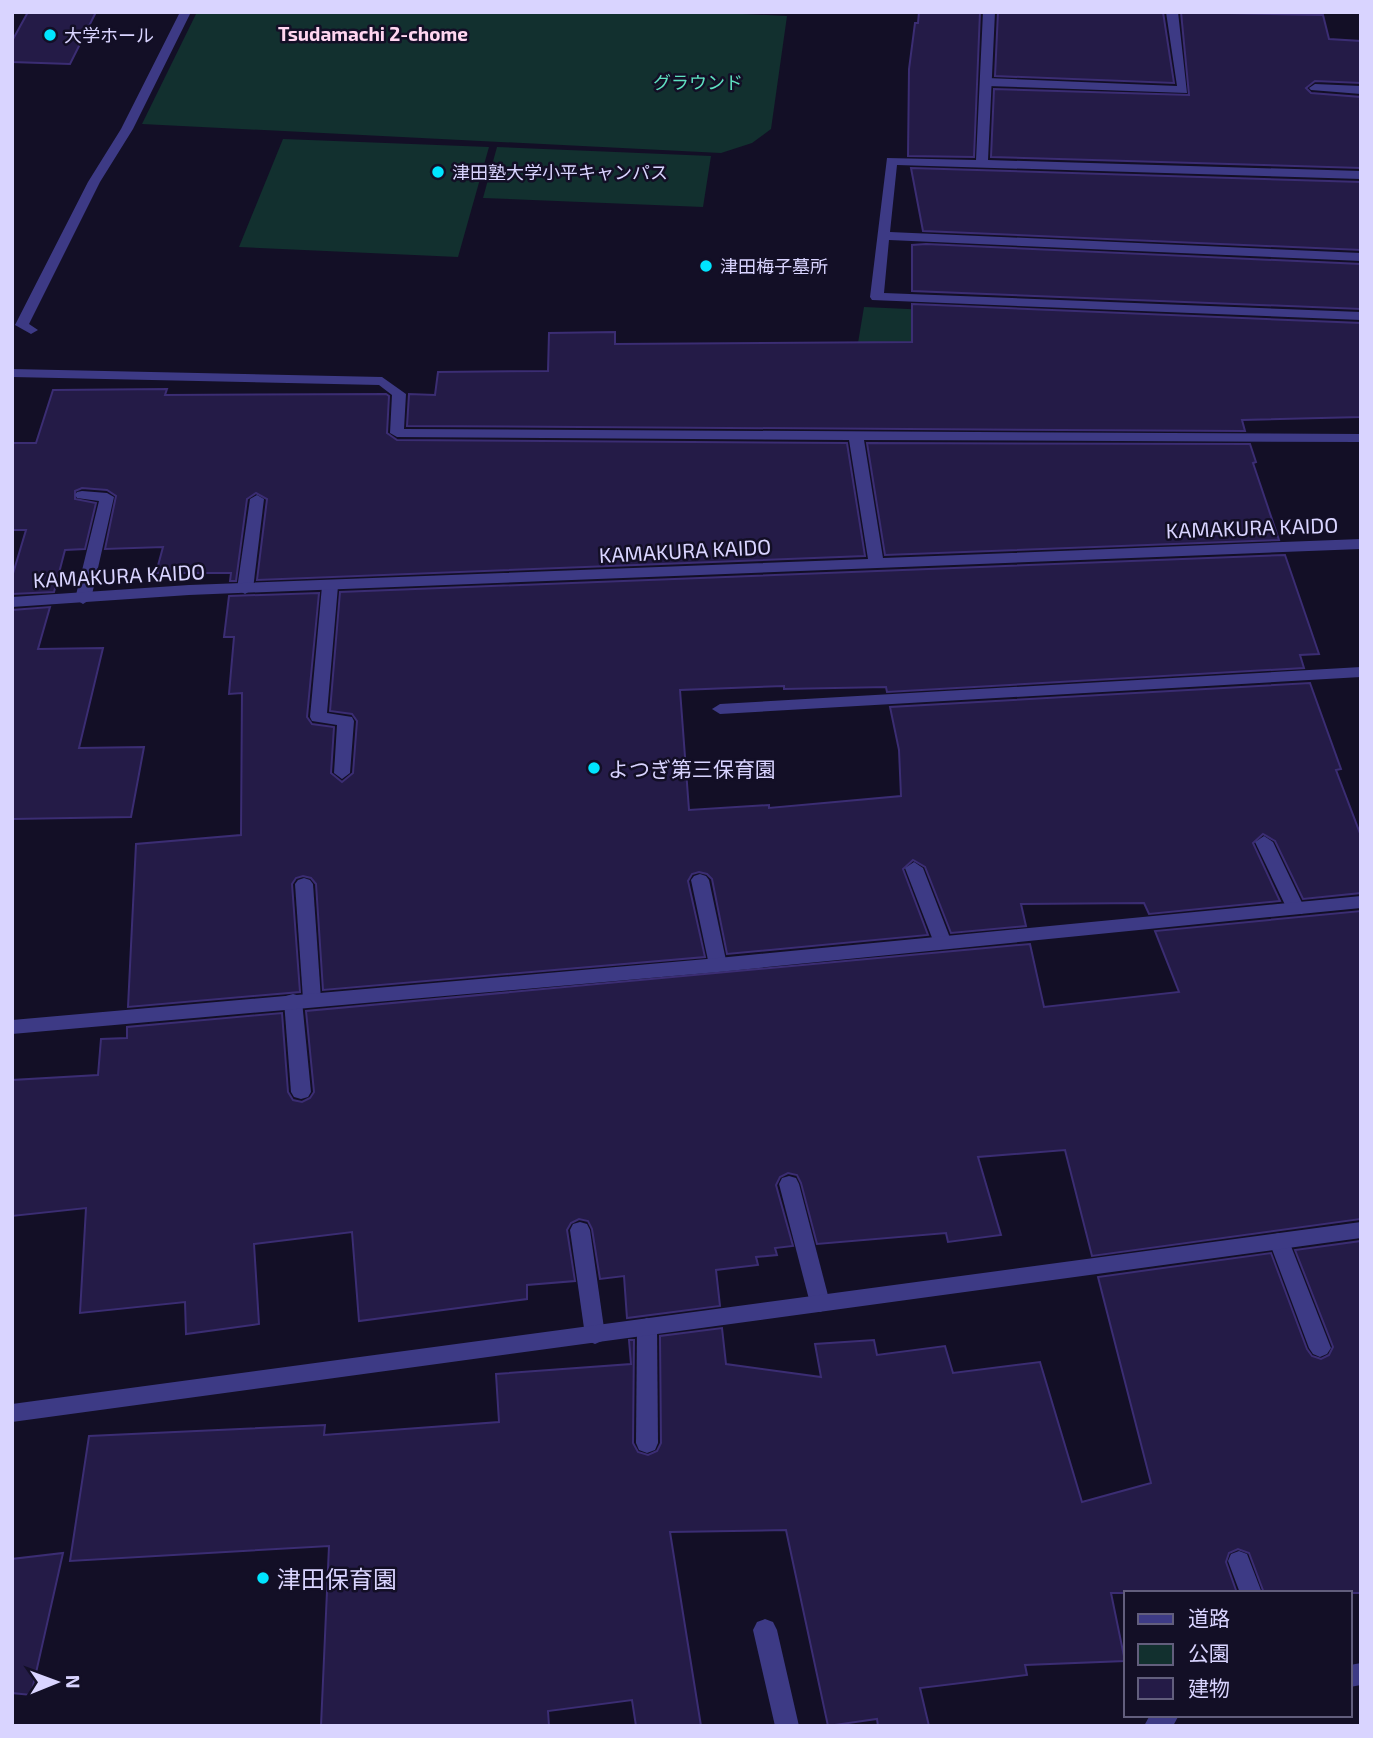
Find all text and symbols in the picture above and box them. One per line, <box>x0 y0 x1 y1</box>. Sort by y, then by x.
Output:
district label: Tsudamachi 2-chome <box>278 22 468 45</box>
place label: 大学ホール <box>64 24 154 46</box>
marker: 大学ホール <box>42 27 58 43</box>
park label: グラウンド <box>653 71 743 93</box>
place label: 津田塾大学小平キャンパス <box>452 161 668 183</box>
marker: 津田塾大学小平キャンパス <box>430 164 446 180</box>
place label: 津田梅子墓所 <box>720 255 828 277</box>
marker: 津田梅子墓所 <box>698 258 714 274</box>
street label: KAMAKURA KAIDO <box>1165 511 1339 543</box>
street label: KAMAKURA KAIDO <box>598 533 772 567</box>
street label: KAMAKURA KAIDO <box>32 558 206 592</box>
place label: よつぎ第三保育園 <box>608 756 776 781</box>
marker: よつぎ第三保育園 <box>586 760 602 776</box>
place label: 津田保育園 <box>277 1564 397 1593</box>
marker: 津田保育園 <box>255 1570 271 1586</box>
legend <box>1124 1591 1352 1717</box>
text: 道路 <box>1188 1605 1230 1630</box>
text: 公園 <box>1188 1640 1230 1665</box>
north arrow <box>21 1647 91 1717</box>
text: N <box>62 1675 85 1689</box>
text: 建物 <box>1188 1675 1230 1700</box>

